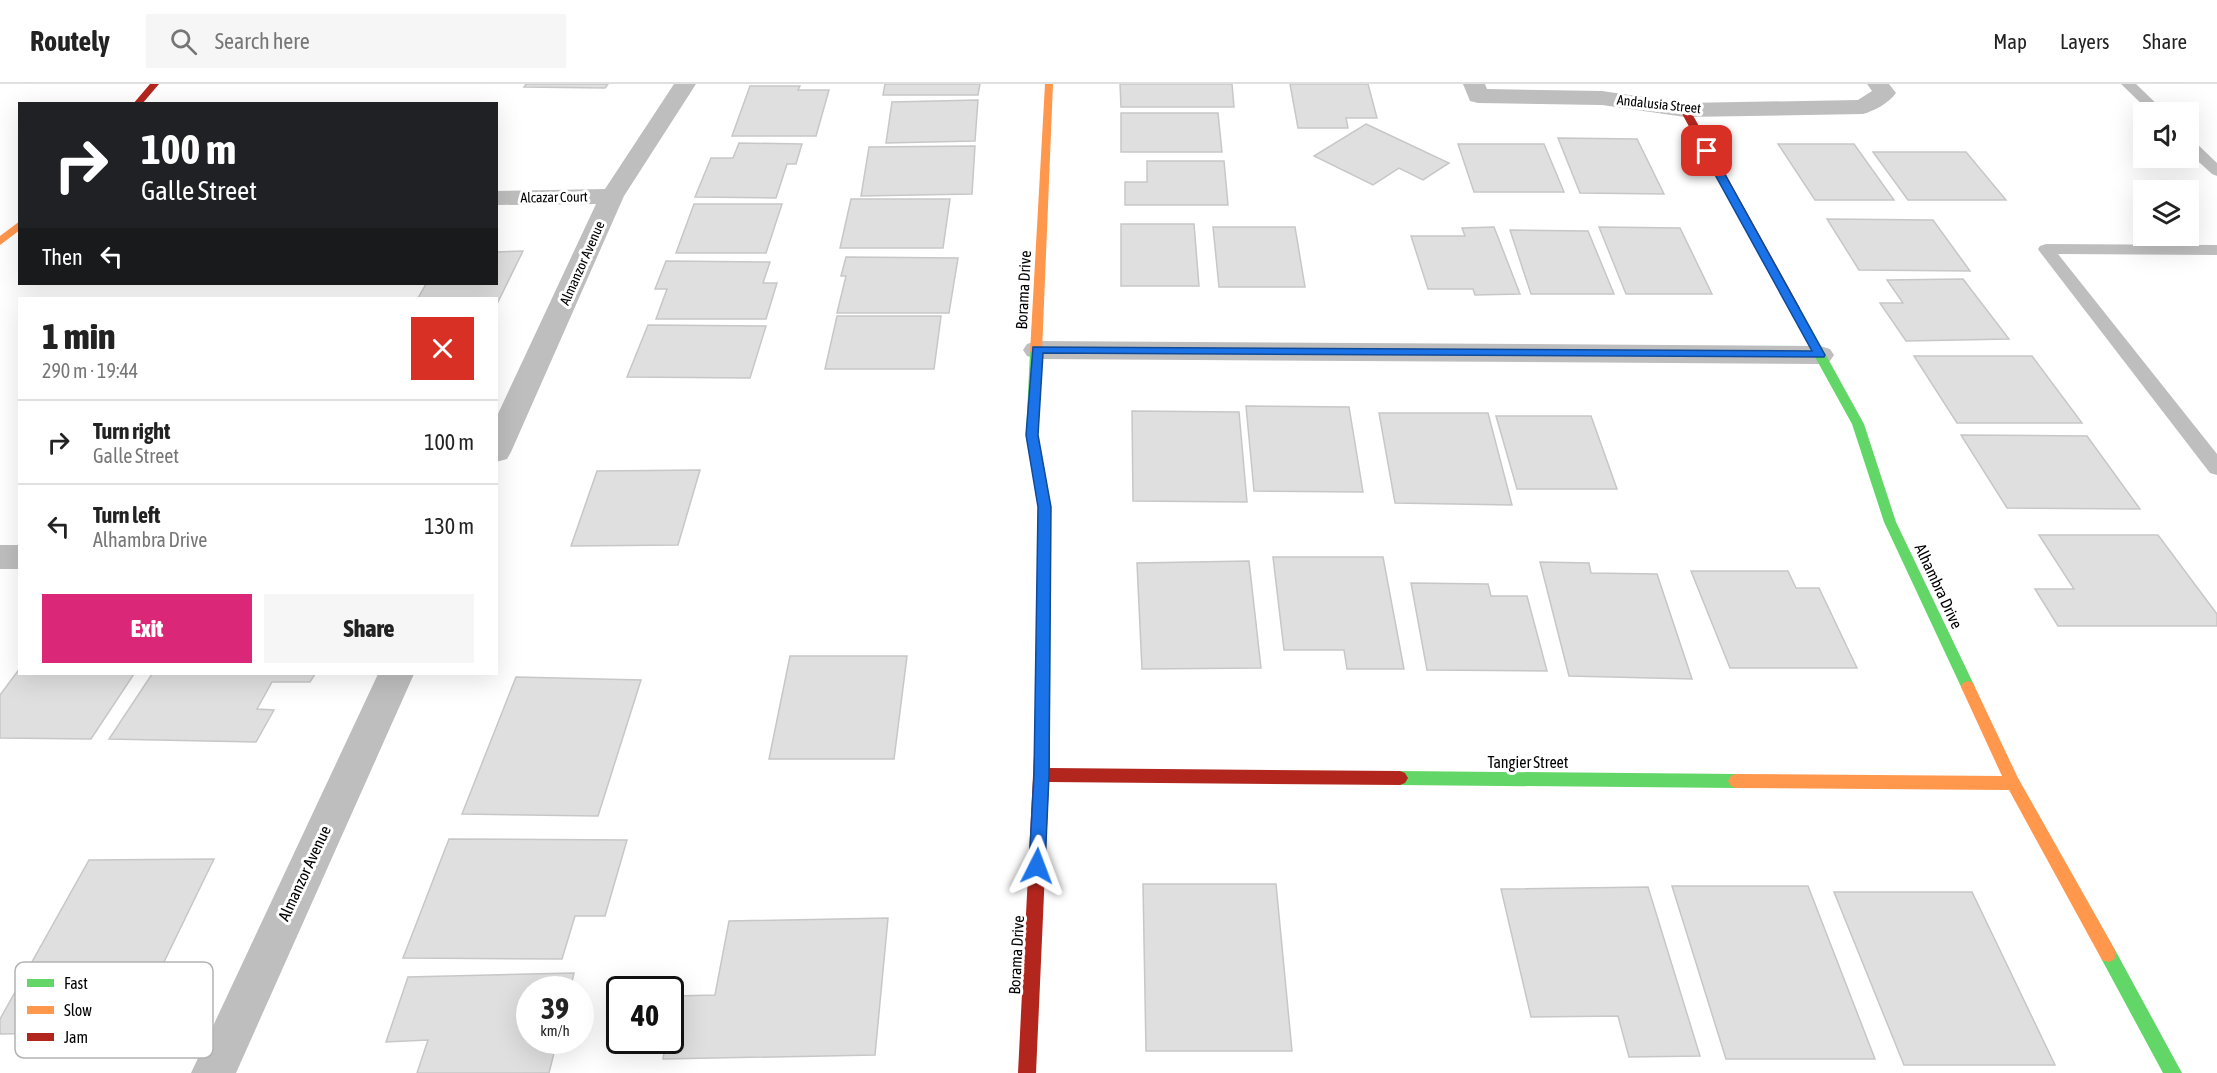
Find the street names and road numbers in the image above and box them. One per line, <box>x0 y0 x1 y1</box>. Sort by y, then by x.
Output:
street label: Andalusia Street <box>1616 92 1702 116</box>
street label: Alcazar Court <box>520 188 588 206</box>
street label: Almanzor Avenue <box>556 219 608 307</box>
street label: Borama Drive <box>1012 250 1034 330</box>
street label: Alhambra Drive <box>1912 541 1966 631</box>
street label: Tangier Street <box>1488 753 1569 772</box>
street label: Almanzor Avenue <box>274 822 334 924</box>
street label: Borama Drive <box>1005 915 1027 995</box>

